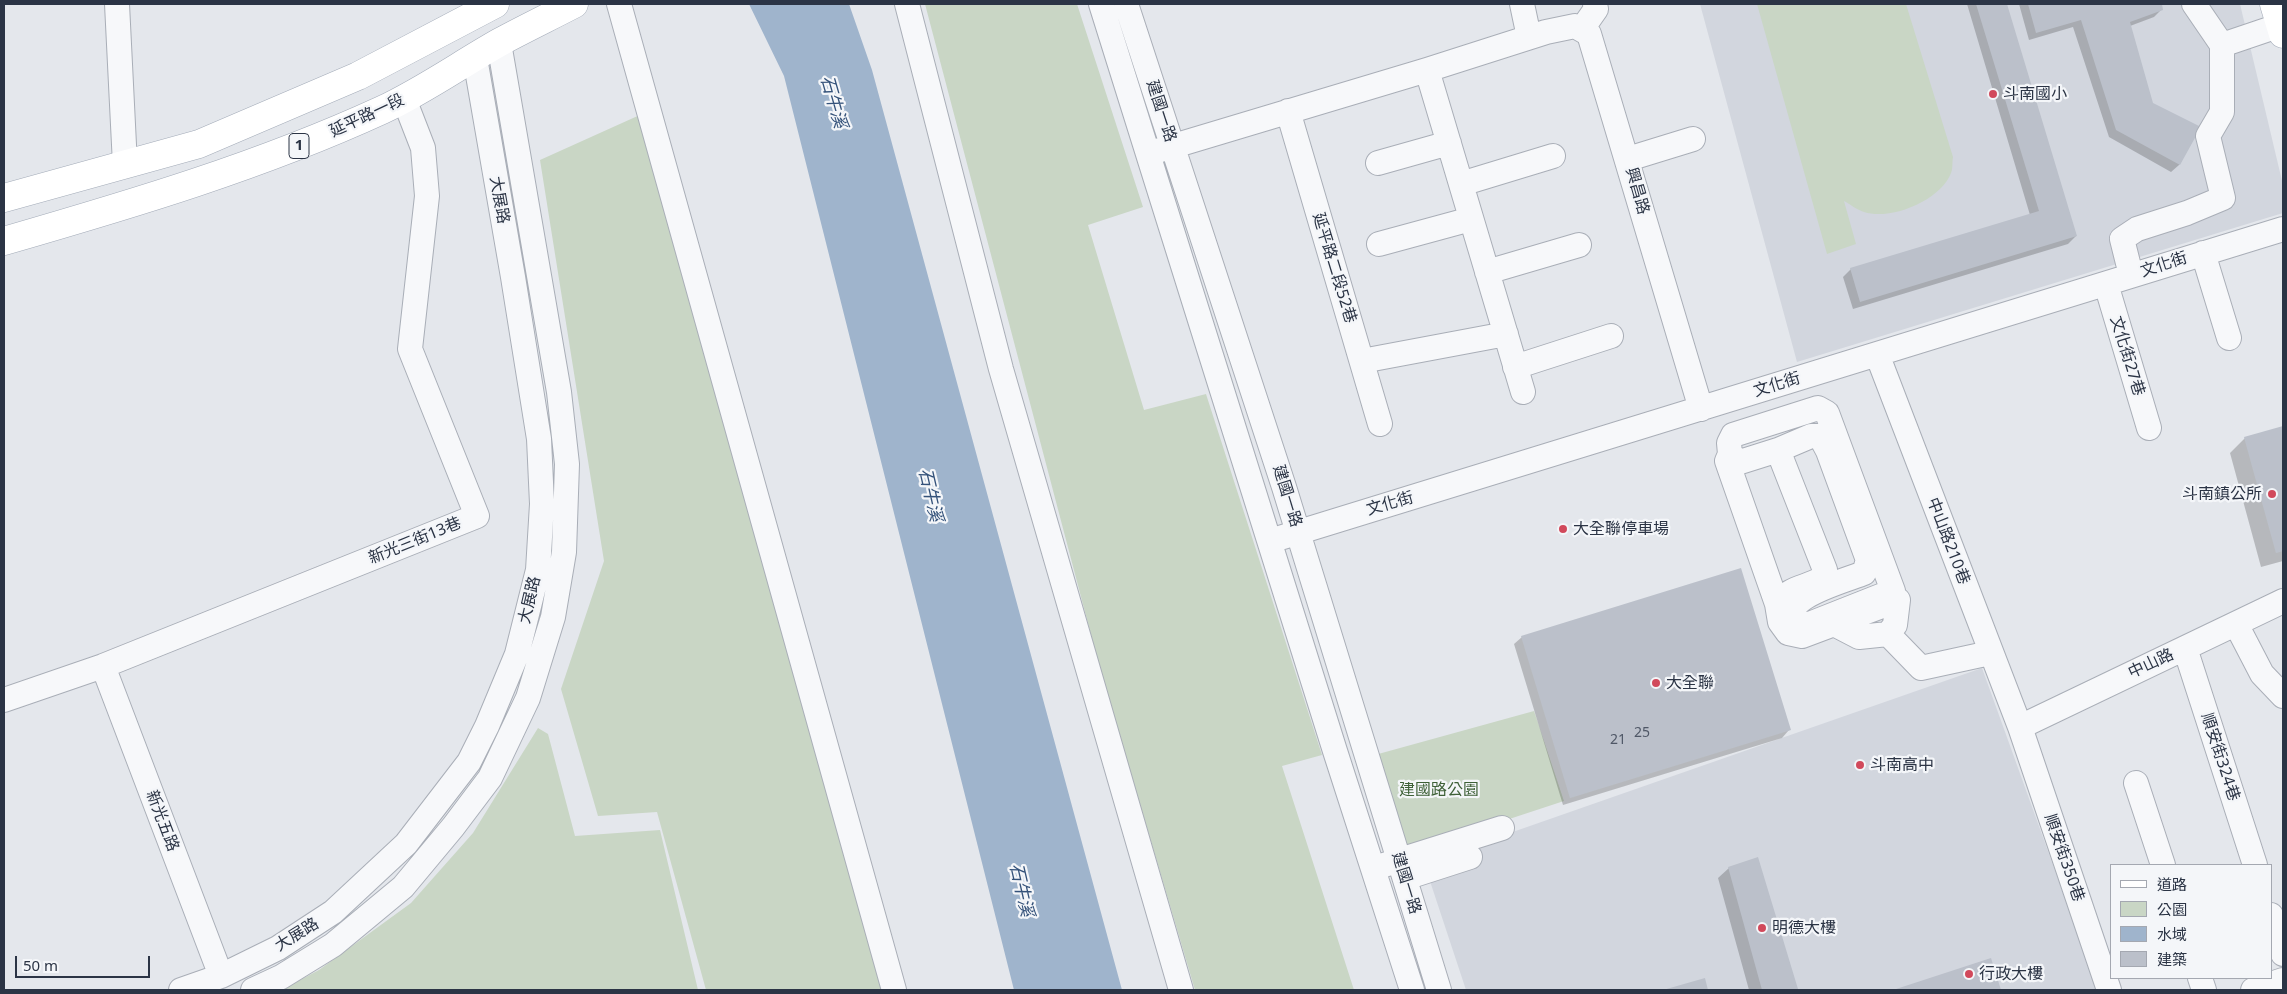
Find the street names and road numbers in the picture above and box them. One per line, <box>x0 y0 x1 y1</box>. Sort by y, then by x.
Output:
street label: 建國一路 <box>1142 78 1180 144</box>
street label: 延平路一段 <box>327 90 407 142</box>
road number: 1 <box>289 134 309 158</box>
street label: 興昌路 <box>1621 165 1653 217</box>
street label: 大展路 <box>485 175 513 225</box>
street label: 延平路二段52巷 <box>1308 211 1360 325</box>
street label: 文化街 <box>2138 248 2190 282</box>
street label: 文化街27巷 <box>2106 314 2148 398</box>
street label: 文化街 <box>1751 369 1803 401</box>
street label: 建國一路 <box>1268 463 1306 529</box>
street label: 文化街 <box>1364 488 1416 520</box>
street label: 中山路210巷 <box>1923 495 1973 587</box>
street label: 新光三街13巷 <box>366 514 464 568</box>
street label: 大展路 <box>515 574 545 626</box>
street label: 中山路 <box>2125 645 2177 683</box>
street label: 順安街324巷 <box>2197 711 2243 803</box>
street label: 新光五路 <box>142 788 182 854</box>
street label: 順安街350巷 <box>2040 812 2088 904</box>
street label: 建國一路 <box>1387 850 1425 916</box>
street label: 大展路 <box>272 914 322 956</box>

